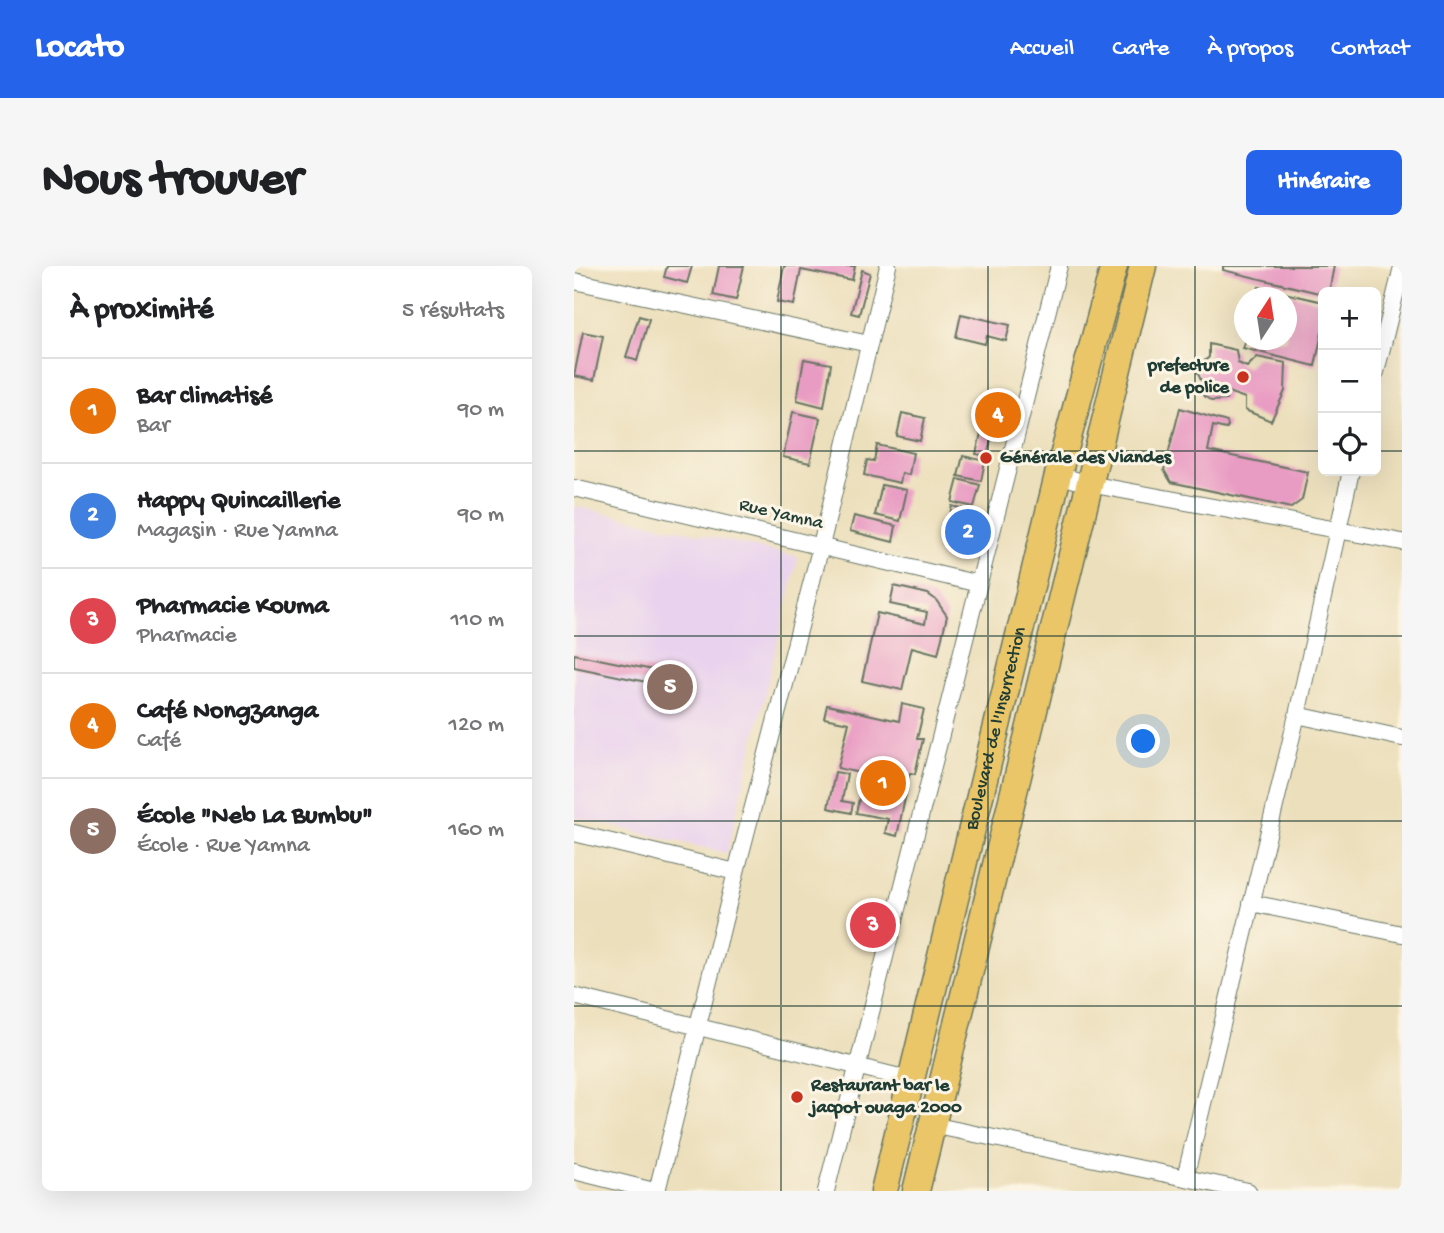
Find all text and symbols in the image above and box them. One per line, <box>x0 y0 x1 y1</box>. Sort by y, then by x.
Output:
text: Locato <box>35 30 124 68</box>
text: Accueil <box>1010 35 1074 64</box>
text: Carte <box>1112 35 1169 64</box>
text: À propos <box>1207 35 1293 64</box>
text: Contact <box>1331 35 1409 64</box>
button: Itinéraire <box>1246 150 1402 215</box>
text: Nous trouver <box>42 153 302 211</box>
north arrow <box>1234 287 1297 350</box>
map controls <box>1318 287 1381 476</box>
button: + <box>1318 287 1381 350</box>
text: À proximité <box>70 294 214 329</box>
text: 5 résultats <box>402 298 504 325</box>
button: − <box>1318 350 1381 413</box>
place label: prefecture de police <box>1147 355 1230 400</box>
marker: prefecture de police <box>1235 369 1251 385</box>
text: Bar climatisé <box>137 382 272 413</box>
pin: 4 <box>975 389 1021 441</box>
text: 1 <box>88 397 98 424</box>
text: 90 m <box>458 397 504 424</box>
text: Bar <box>137 413 170 440</box>
button: locate <box>1318 413 1381 476</box>
place label: Générale des Viandes <box>1000 447 1172 470</box>
marker: Générale des Viandes <box>978 450 994 466</box>
text: Happy Quincaillerie <box>137 487 341 518</box>
street label: Rue Yamna <box>737 494 827 536</box>
text: 2 <box>87 502 99 529</box>
text: 90 m <box>458 502 504 529</box>
pin: 2 <box>945 506 991 558</box>
text: Magasin · Rue Yamna <box>137 518 338 545</box>
text: Pharmacie Kouma <box>137 592 329 623</box>
text: 3 <box>87 607 99 634</box>
text: 110 m <box>451 607 504 634</box>
text: Pharmacie <box>137 623 237 650</box>
street label: Boulevard de l'Insurrection <box>960 624 1032 833</box>
pin: 5 <box>647 661 693 713</box>
text: Café Nongzanga <box>137 697 318 728</box>
text: 4 <box>88 712 98 739</box>
text: 120 m <box>449 712 504 739</box>
your location <box>1126 724 1160 758</box>
text: Café <box>137 728 181 755</box>
pin: 1 <box>860 757 906 809</box>
text: École "Neb La Bumbu" <box>137 802 373 833</box>
text: 5 <box>87 817 99 844</box>
text: 160 m <box>448 817 504 844</box>
text: École · Rue Yamna <box>137 833 310 860</box>
pin: 3 <box>850 899 896 951</box>
place label: Restaurant bar le jacpot ouaga 2000 <box>807 1075 962 1120</box>
marker: Restaurant bar le jacpot ouaga 2000 <box>789 1089 805 1105</box>

